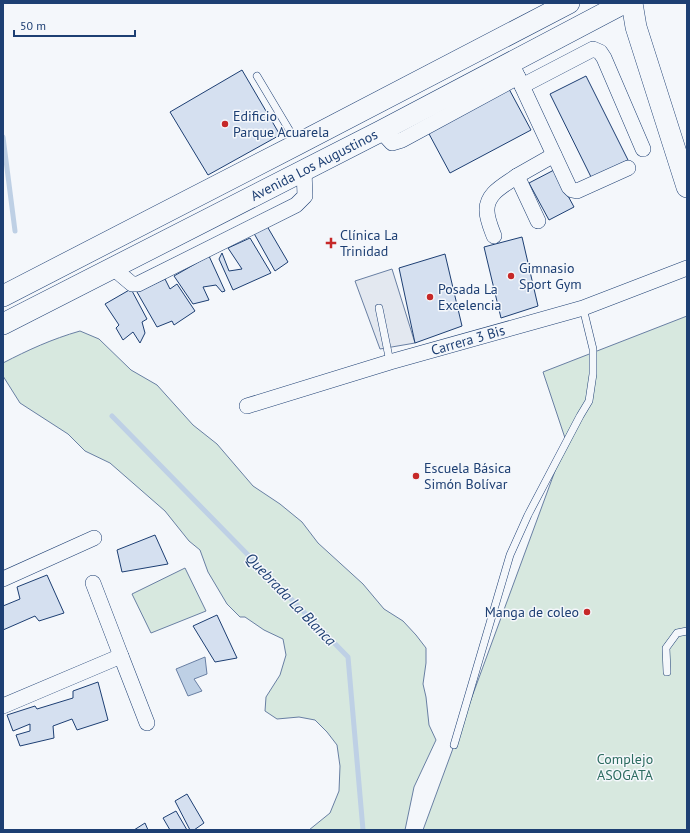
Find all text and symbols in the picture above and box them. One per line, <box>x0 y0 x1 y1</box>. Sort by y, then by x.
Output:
scale bar <box>14 12 135 38</box>
text: 50 m <box>20 18 46 33</box>
place label: Edificio Parque Acuarela <box>233 107 329 141</box>
marker: Edificio Parque Acuarela <box>220 119 230 129</box>
street label: Avenida Los Augustinos <box>247 125 381 205</box>
place label: Clínica La Trinidad <box>340 226 398 260</box>
marker: Clínica La Trinidad <box>325 237 337 249</box>
place label: Gimnasio Sport Gym <box>519 259 582 293</box>
marker: Gimnasio Sport Gym <box>506 271 516 281</box>
place label: Posada La Excelencia <box>438 280 501 314</box>
marker: Posada La Excelencia <box>425 292 435 302</box>
street label: Carrera 3 Bis <box>429 321 507 359</box>
place label: Escuela Básica Simón Bolívar <box>424 459 511 493</box>
marker: Escuela Básica Simón Bolívar <box>411 471 421 481</box>
water label: Quebrada La Blanca <box>242 548 341 650</box>
place label: Manga de coleo <box>485 603 579 621</box>
marker: Manga de coleo <box>582 607 592 617</box>
park label: Complejo ASOGATA <box>597 750 654 784</box>

